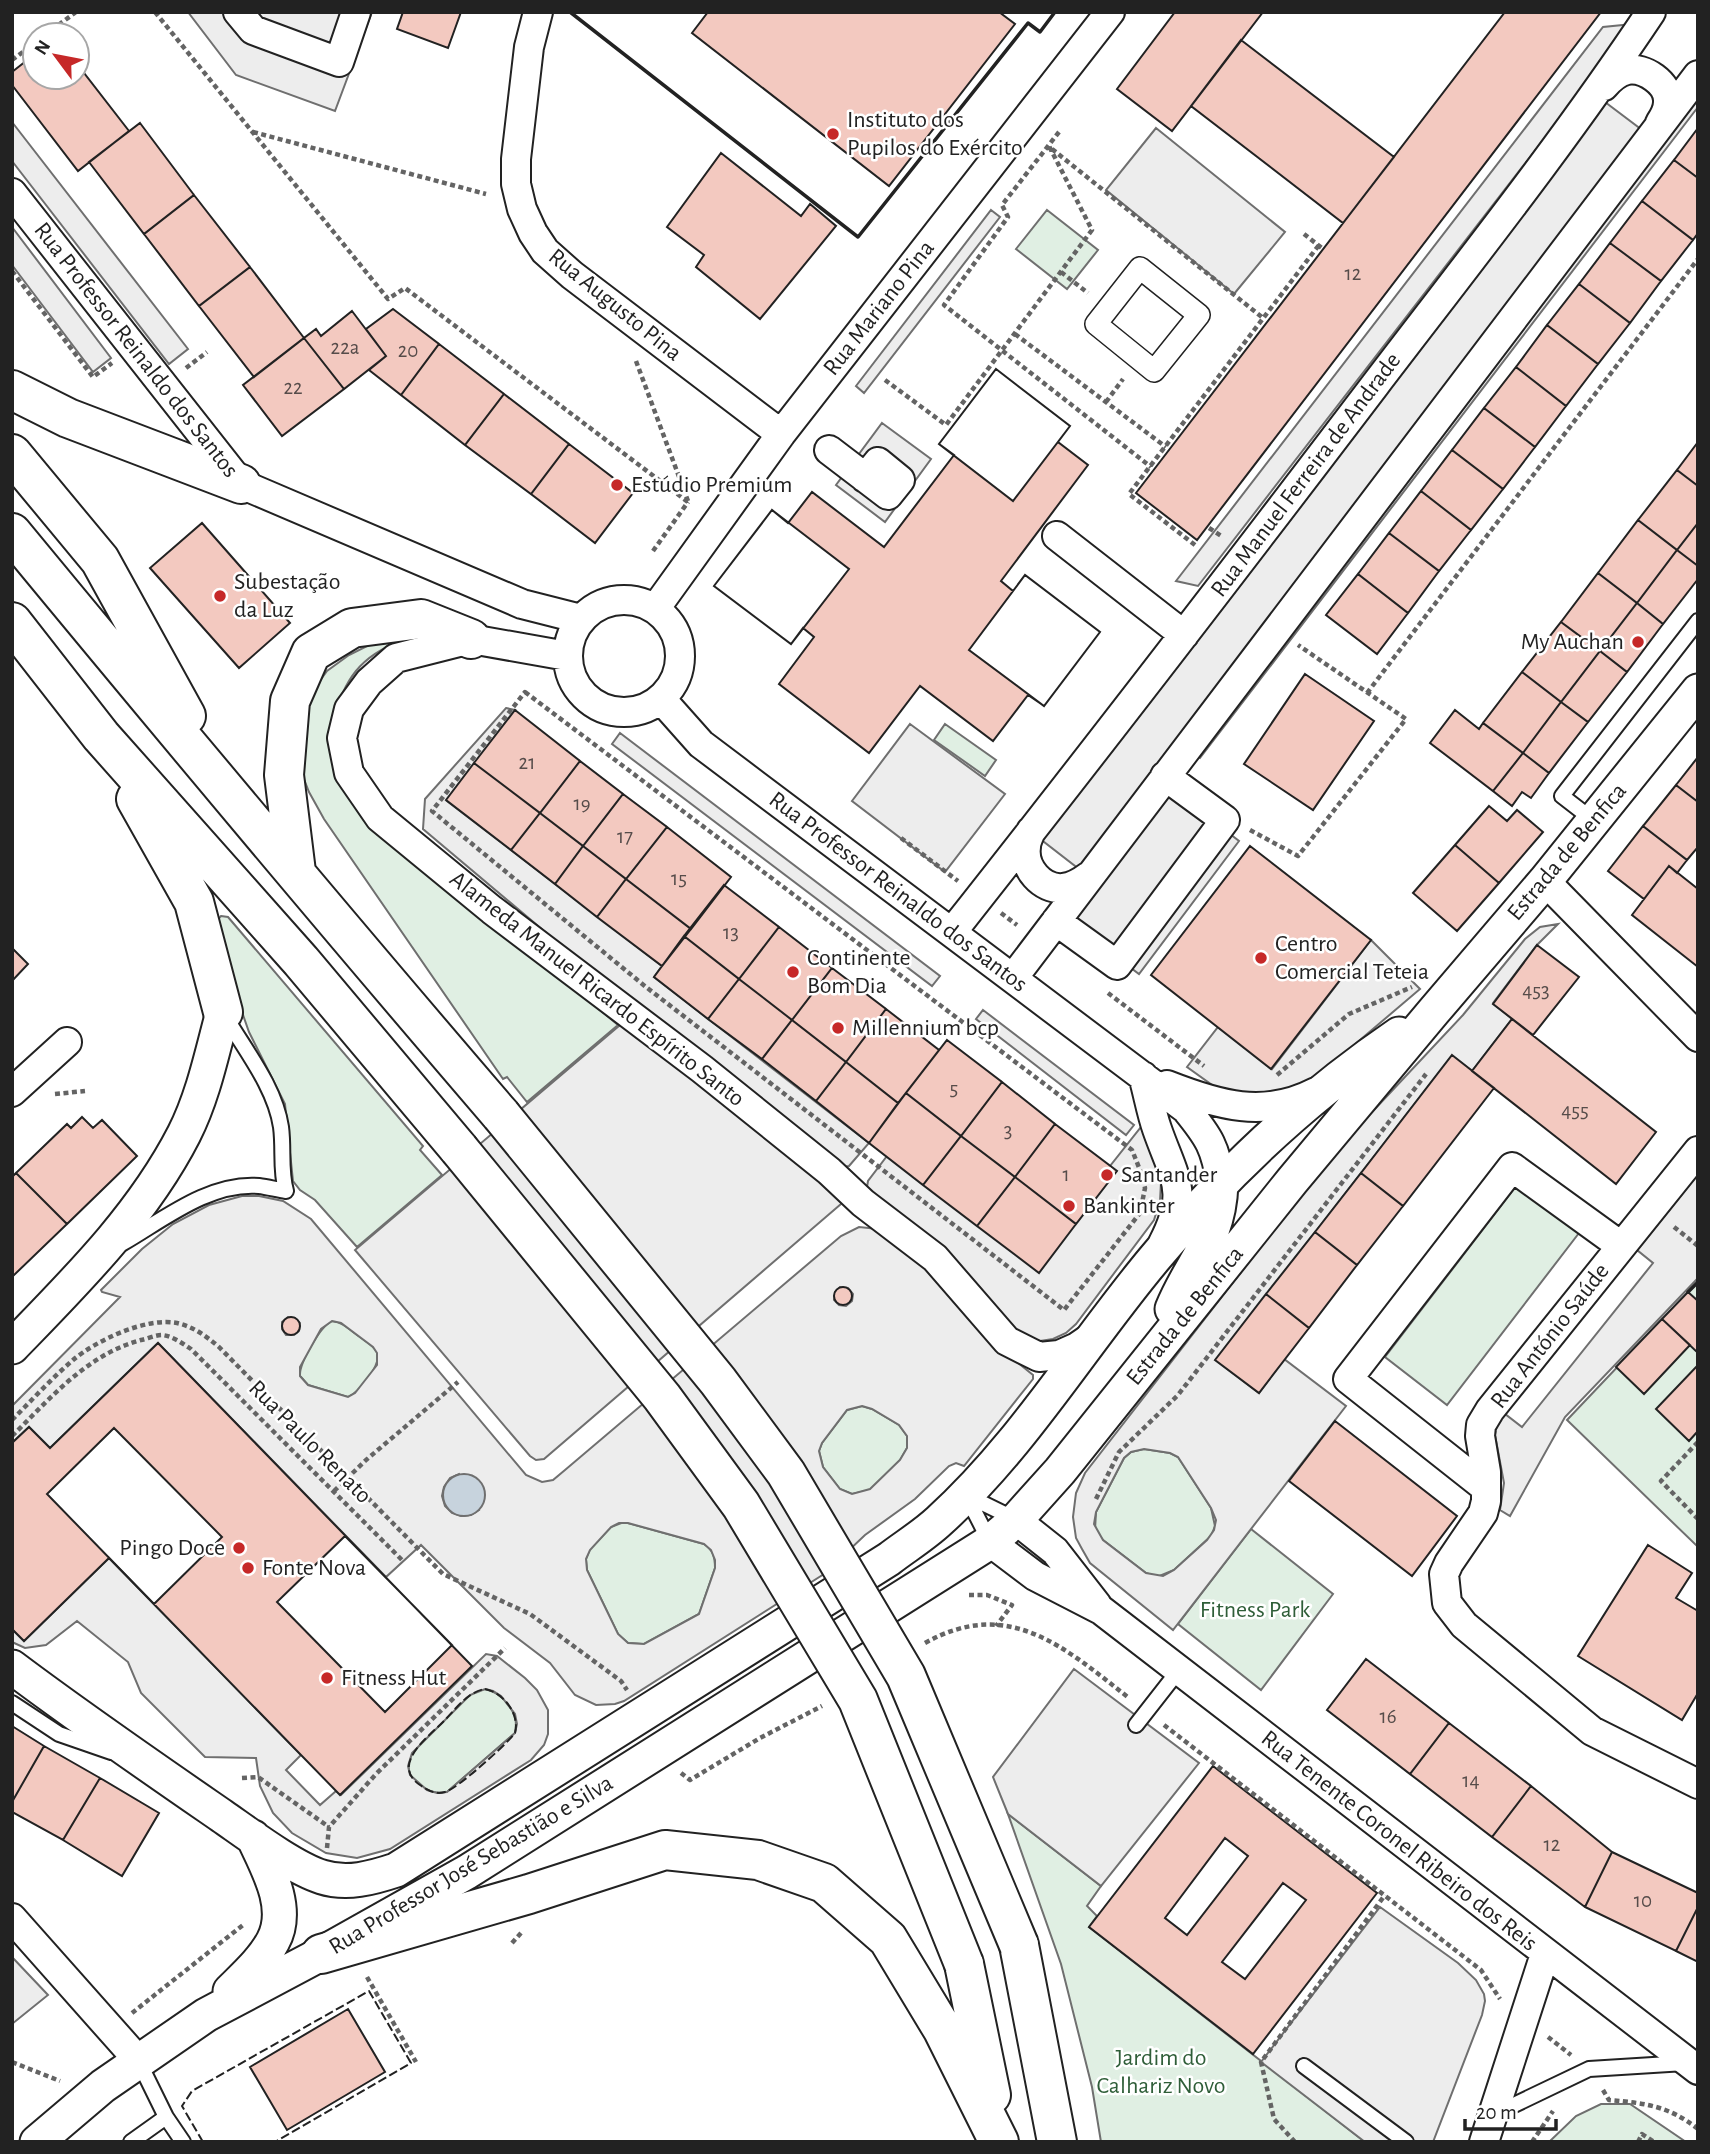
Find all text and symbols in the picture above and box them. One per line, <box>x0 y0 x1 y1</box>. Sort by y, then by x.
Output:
north arrow <box>21 21 91 91</box>
text: N <box>31 37 54 58</box>
place label: Instituto dos Pupilos do Exército <box>847 108 1023 160</box>
marker: Instituto dos Pupilos do Exército <box>825 126 841 142</box>
street label: Rua Professor Reinaldo dos Santos <box>29 218 243 482</box>
street label: Rua Mariano Pina <box>819 236 939 380</box>
street label: Rua Augusto Pina <box>544 244 686 366</box>
house number: 12 <box>1345 263 1361 284</box>
house number: 22a <box>331 337 360 358</box>
house number: 20 <box>398 340 418 361</box>
street label: Rua Manuel Ferreira de Andrade <box>1207 348 1405 602</box>
house number: 22 <box>283 377 303 398</box>
place label: Estúdio Premium <box>631 473 792 497</box>
marker: Estúdio Premium <box>609 477 625 493</box>
place label: Subestação da Luz <box>234 570 340 622</box>
marker: Subestação da Luz <box>212 588 228 604</box>
place label: My Auchan <box>1521 630 1624 654</box>
marker: My Auchan <box>1630 634 1646 650</box>
house number: 21 <box>519 752 535 773</box>
street label: Estrada de Benfica <box>1503 779 1631 925</box>
street label: Rua Professor Reinaldo dos Santos <box>764 787 1032 997</box>
house number: 19 <box>573 793 591 814</box>
house number: 17 <box>617 826 633 847</box>
street label: Alameda Manuel Ricardo Espírito Santo <box>445 867 749 1111</box>
house number: 15 <box>671 868 687 889</box>
house number: 13 <box>723 922 739 943</box>
place label: Centro Comercial Teteia <box>1275 932 1429 984</box>
place label: Continente Bom Dia <box>807 946 911 998</box>
marker: Centro Comercial Teteia <box>1253 950 1269 966</box>
marker: Continente Bom Dia <box>785 964 801 980</box>
house number: 453 <box>1522 980 1550 1001</box>
place label: Millennium bcp <box>852 1016 999 1040</box>
marker: Millennium bcp <box>830 1020 846 1036</box>
house number: 5 <box>950 1078 958 1099</box>
house number: 455 <box>1561 1100 1589 1121</box>
house number: 3 <box>1004 1120 1012 1141</box>
place label: Santander <box>1121 1163 1217 1187</box>
house number: 1 <box>1062 1164 1070 1185</box>
marker: Santander <box>1099 1167 1115 1183</box>
place label: Bankinter <box>1083 1194 1175 1218</box>
marker: Bankinter <box>1061 1198 1077 1214</box>
street label: Estrada de Benfica <box>1122 1242 1248 1390</box>
street label: Rua António Saúde <box>1486 1259 1614 1413</box>
street label: Rua Paulo Renato <box>244 1376 376 1508</box>
place label: Pingo Doce <box>119 1536 225 1560</box>
marker: Pingo Doce <box>231 1540 247 1556</box>
place label: Fonte Nova <box>262 1556 366 1580</box>
marker: Fonte Nova <box>240 1560 256 1576</box>
park label: Fitness Park <box>1200 1598 1310 1622</box>
place label: Fitness Hut <box>341 1666 446 1690</box>
marker: Fitness Hut <box>319 1670 335 1686</box>
house number: 16 <box>1379 1706 1397 1727</box>
street label: Rua Tenente Coronel Ribeiro dos Reis <box>1257 1726 1541 1956</box>
house number: 14 <box>1462 1770 1480 1791</box>
street label: Rua Professor José Sebastião e Silva <box>325 1771 617 1959</box>
house number: 12 <box>1544 1834 1560 1855</box>
house number: 10 <box>1634 1890 1652 1911</box>
park label: Jardim do Calhariz Novo <box>1096 2046 1226 2098</box>
scale bar <box>1465 2088 1556 2132</box>
text: 20 m <box>1476 2102 1517 2123</box>

